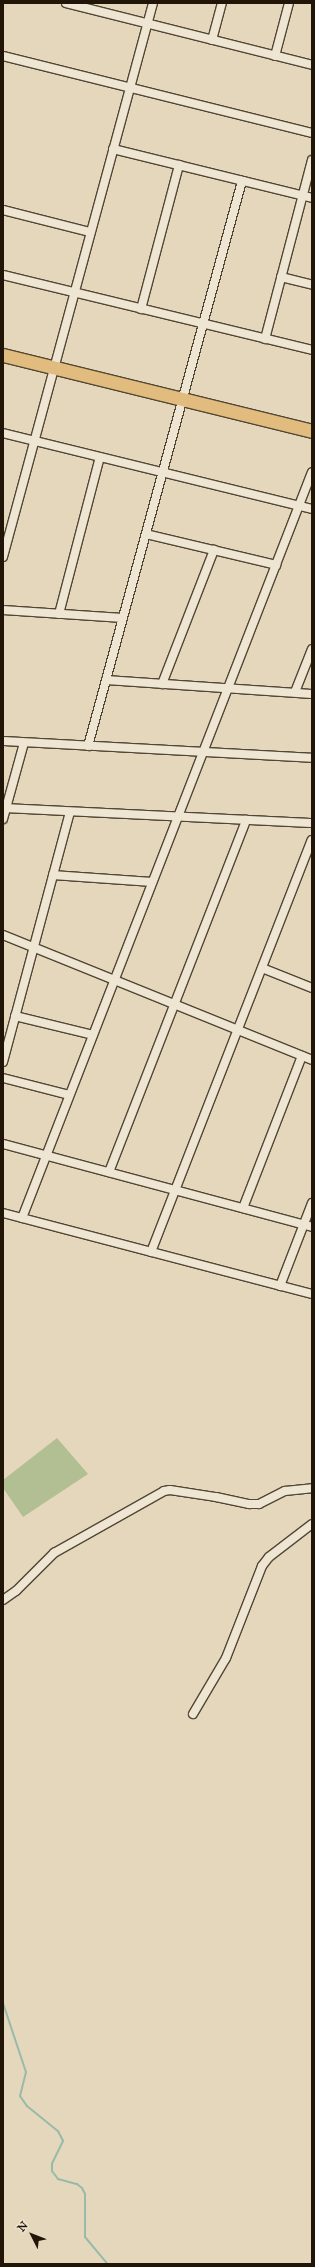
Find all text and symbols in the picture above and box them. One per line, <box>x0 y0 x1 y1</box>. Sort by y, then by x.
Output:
north arrow <box>12 2215 52 2255</box>
text: N <box>15 2219 31 2234</box>

